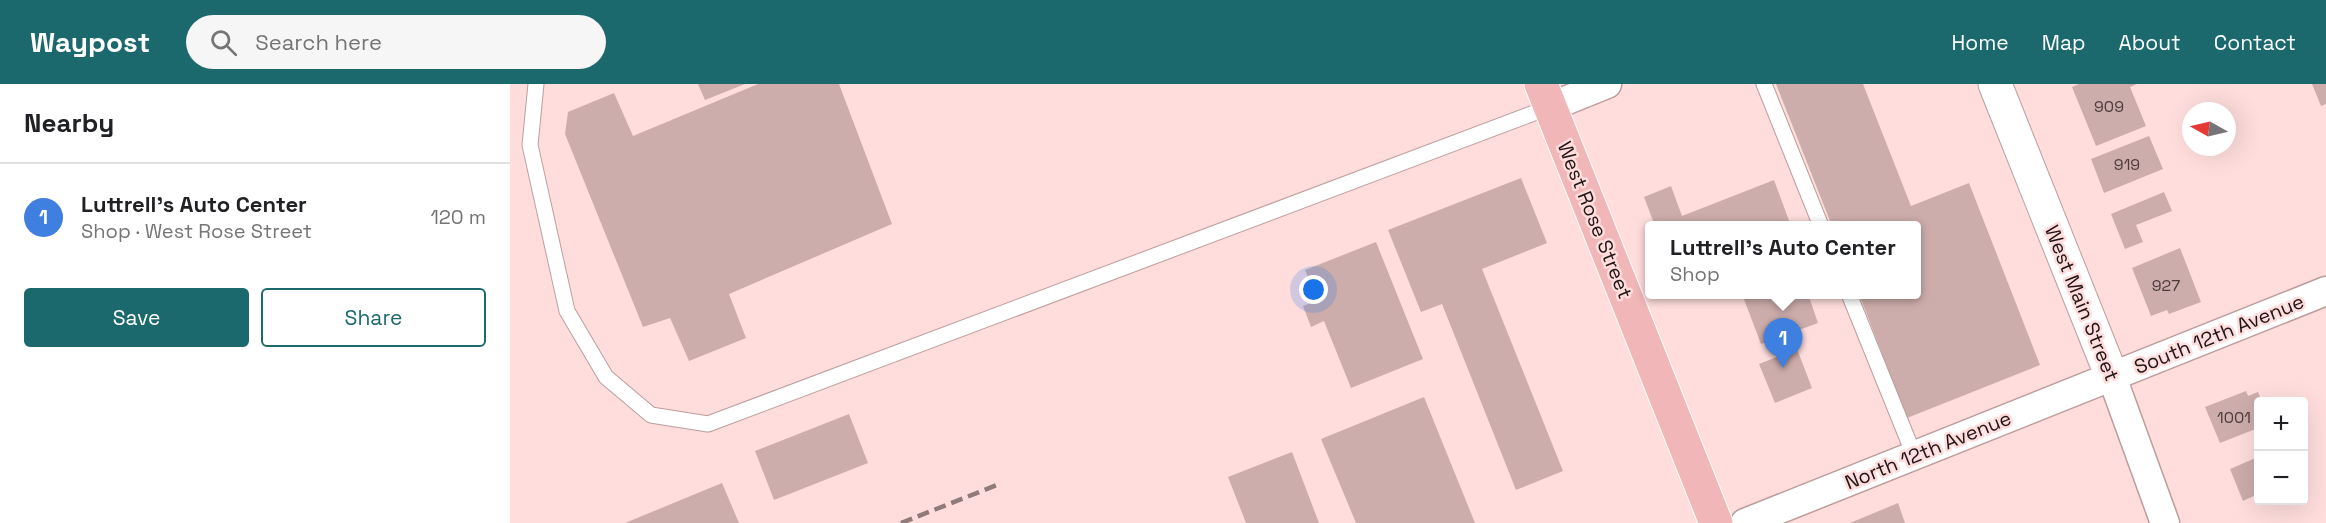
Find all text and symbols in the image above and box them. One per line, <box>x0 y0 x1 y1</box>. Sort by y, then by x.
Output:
search box <box>186 15 606 69</box>
text: Waypost <box>30 24 150 60</box>
icon: search <box>207 26 240 59</box>
text: Search here <box>255 28 382 56</box>
text: Home <box>1951 29 2009 56</box>
text: Map <box>2042 29 2086 56</box>
text: About <box>2119 29 2181 56</box>
text: Contact <box>2214 29 2296 56</box>
house number: 909 <box>2094 96 2124 117</box>
north arrow <box>2182 102 2236 156</box>
text: Nearby <box>24 106 114 140</box>
street label: West Rose Street <box>1552 138 1638 302</box>
house number: 919 <box>2114 154 2140 175</box>
text: Luttrell's Auto Center <box>81 190 307 218</box>
text: 1 <box>39 204 48 230</box>
text: 120 m <box>430 204 486 230</box>
text: Shop · West Rose Street <box>81 218 312 244</box>
popup <box>1645 221 1921 299</box>
street label: West Main Street <box>2039 221 2125 385</box>
text: Luttrell's Auto Center <box>1670 233 1896 261</box>
text: Shop <box>1670 261 1720 287</box>
your location <box>1299 275 1328 304</box>
house number: 927 <box>2152 275 2180 296</box>
button: Save <box>24 288 249 347</box>
button: Share <box>261 288 486 347</box>
street label: South 12th Avenue <box>2130 288 2308 380</box>
pin: 1 <box>1764 318 1802 368</box>
map controls <box>2254 397 2308 505</box>
button: + <box>2254 397 2308 451</box>
street label: North 12th Avenue <box>1841 405 2015 495</box>
house number: 1001 <box>2217 407 2251 428</box>
button: − <box>2254 451 2308 505</box>

